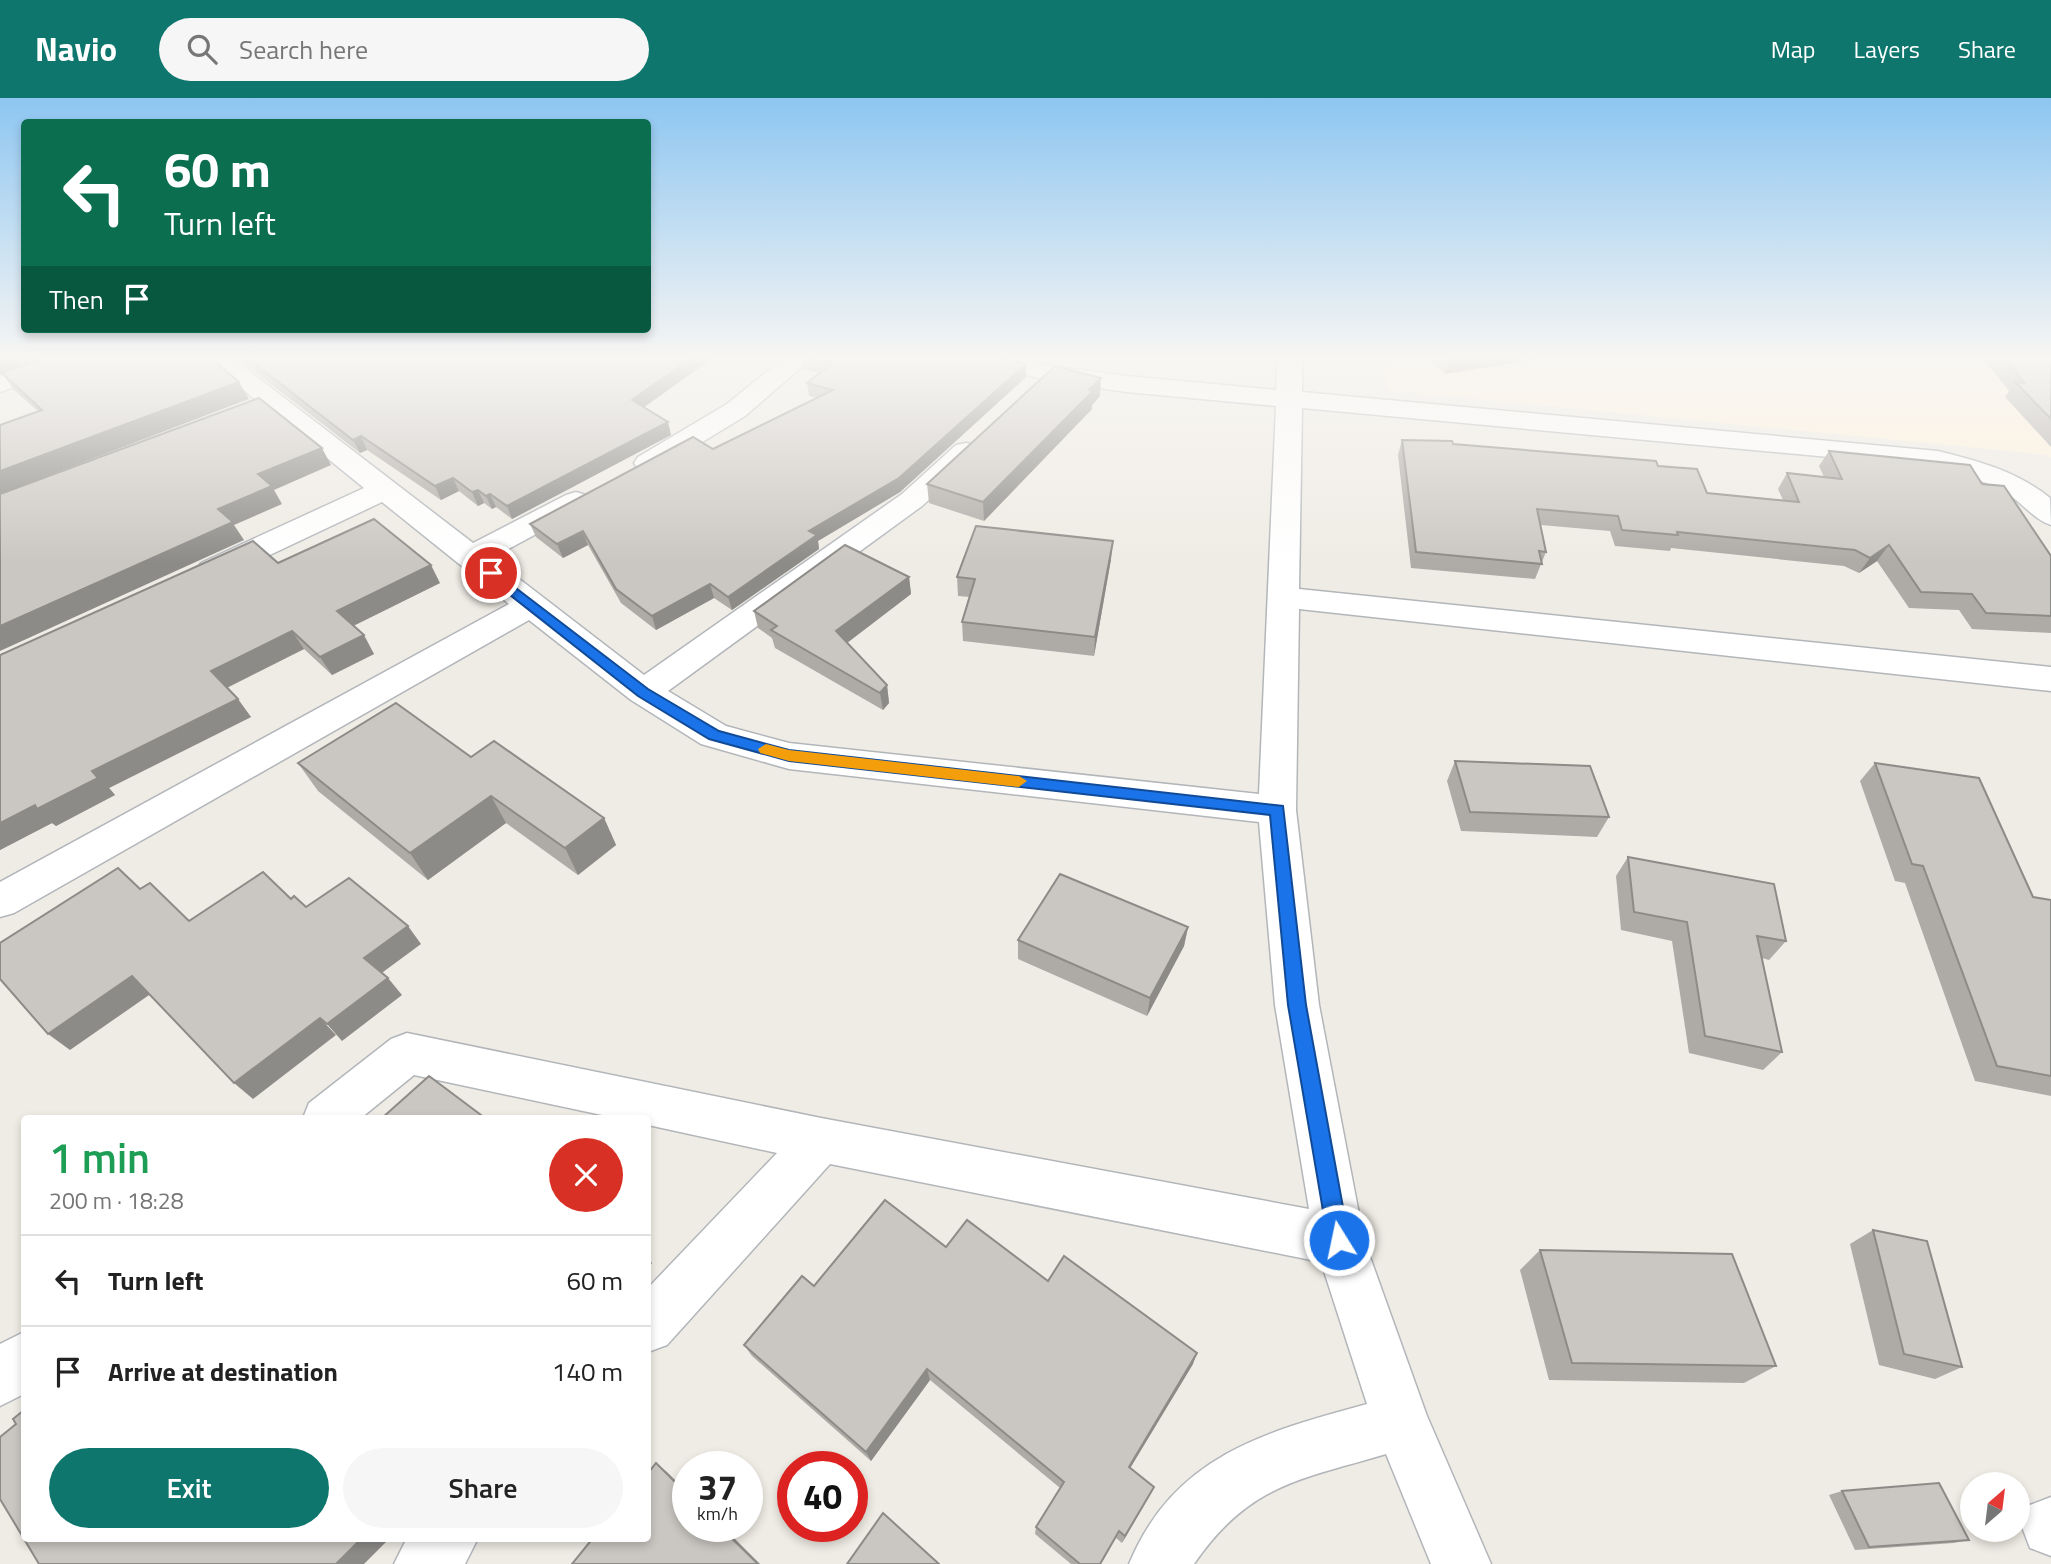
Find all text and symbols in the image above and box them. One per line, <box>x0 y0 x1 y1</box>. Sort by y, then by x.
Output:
search box <box>159 18 649 81</box>
text: Navio <box>35 24 117 74</box>
icon: search <box>183 30 221 68</box>
text: Search here <box>239 30 368 69</box>
text: Map <box>1771 31 1816 67</box>
text: Layers <box>1854 31 1920 67</box>
text: Share <box>1958 31 2016 67</box>
text: 60 m <box>164 131 271 206</box>
icon: left <box>49 147 140 238</box>
text: Turn left <box>164 199 276 247</box>
text: Then <box>49 280 104 319</box>
icon: arrive <box>118 280 156 318</box>
pin <box>461 543 521 603</box>
icon: arrive <box>472 554 510 592</box>
text: 1 min <box>49 1125 150 1189</box>
button: close <box>549 1138 623 1212</box>
text: 200 m · 18:28 <box>49 1183 184 1218</box>
position arrow <box>1302 1203 1376 1277</box>
text: Turn left <box>108 1261 203 1300</box>
text: 60 m <box>566 1261 623 1300</box>
icon: left <box>49 1262 87 1300</box>
text: Arrive at destination <box>108 1352 338 1391</box>
text: 140 m <box>552 1352 623 1391</box>
icon: arrive <box>49 1353 87 1391</box>
button: Exit <box>49 1448 329 1528</box>
button: Share <box>343 1448 623 1528</box>
speed limit sign: 40 <box>777 1451 868 1542</box>
text: 37 <box>698 1460 737 1514</box>
north arrow <box>1960 1472 2030 1542</box>
map controls <box>1960 1472 2030 1542</box>
text: km/h <box>697 1500 738 1527</box>

